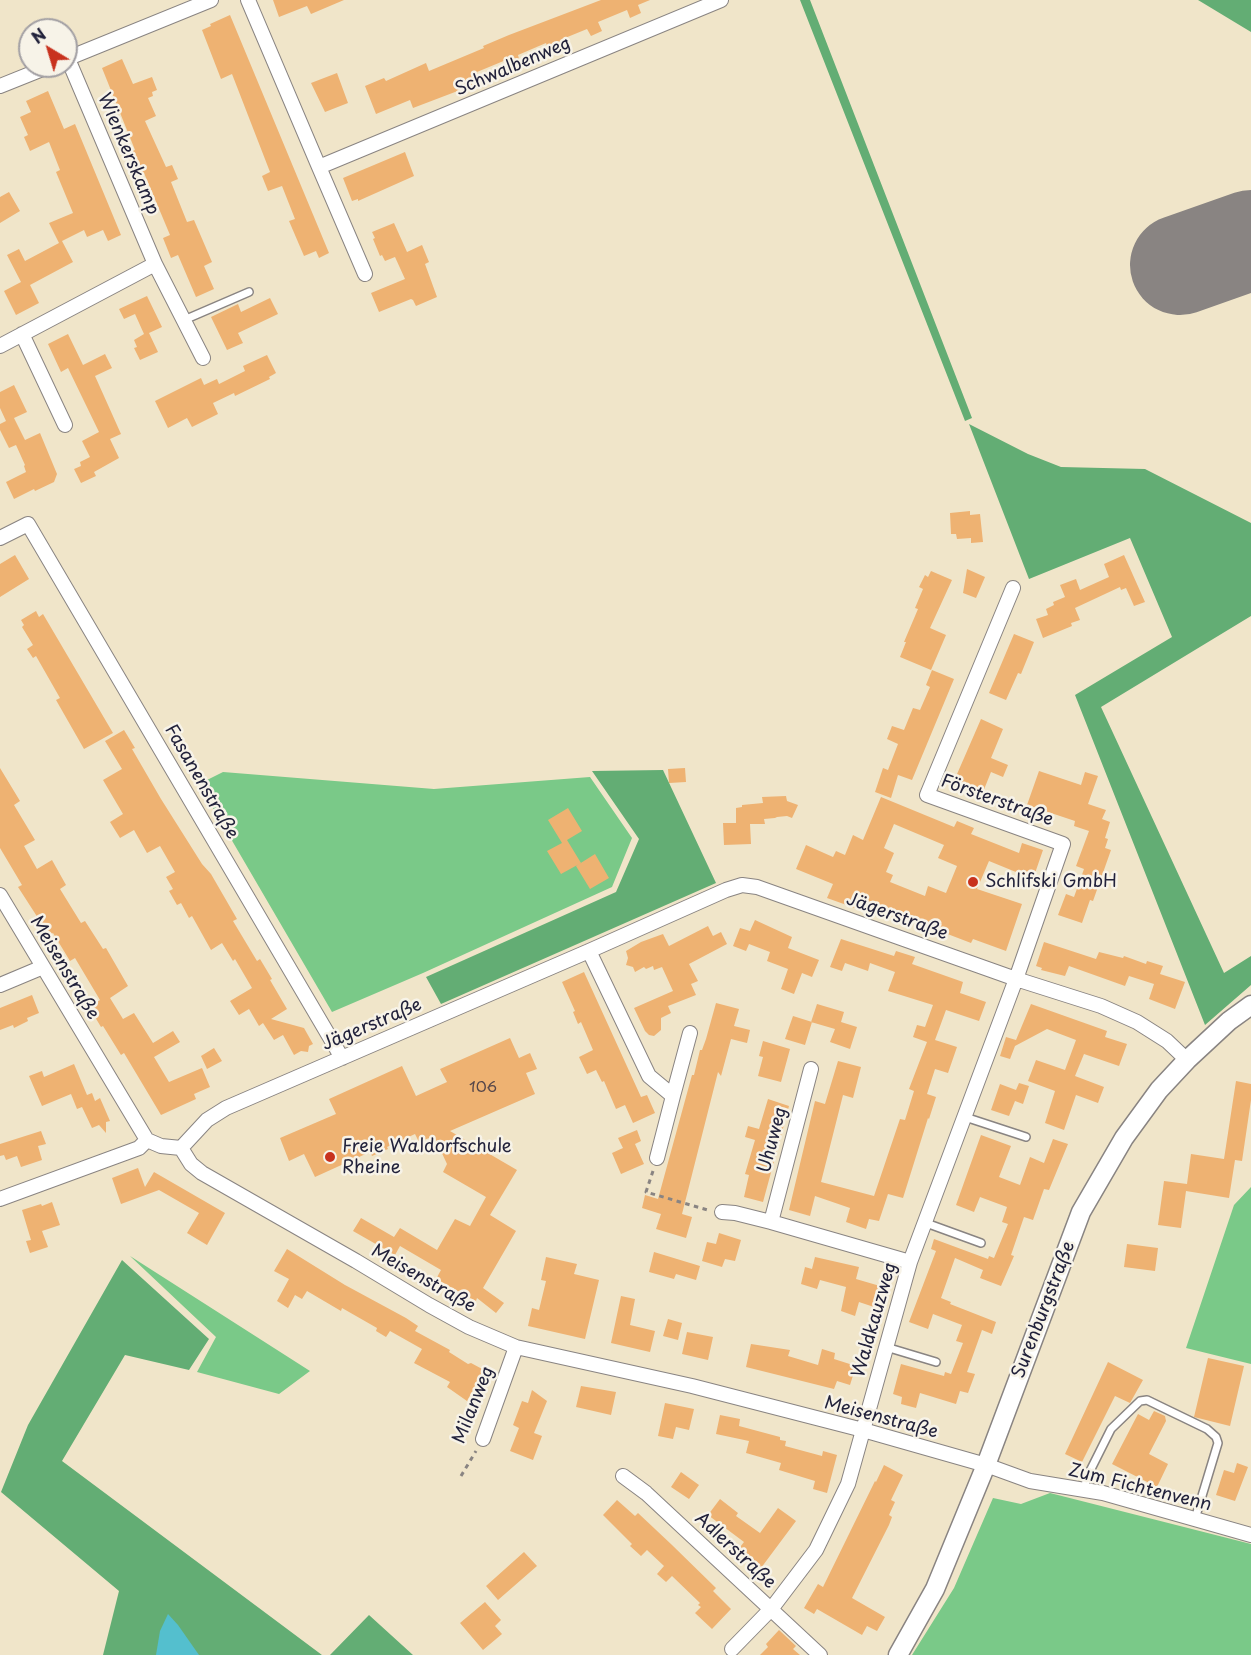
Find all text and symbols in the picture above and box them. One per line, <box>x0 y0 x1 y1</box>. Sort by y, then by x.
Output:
north arrow <box>18 18 78 78</box>
text: N <box>26 22 51 49</box>
street label: Schwalbenweg <box>452 33 574 101</box>
street label: Wienkerskamp <box>93 90 163 218</box>
street label: Fasanenstraße <box>159 721 243 843</box>
street label: Försterstraße <box>938 771 1056 831</box>
place label: Schlifski GmbH <box>985 871 1117 893</box>
marker: Schlifski GmbH <box>966 875 980 889</box>
street label: Jägerstraße <box>843 889 951 945</box>
street label: Meisenstraße <box>25 912 103 1024</box>
street label: Jägerstraße <box>319 994 425 1056</box>
house number: 106 <box>469 1079 497 1097</box>
street label: Uhuweg <box>754 1105 792 1175</box>
place label: Freie Waldorfschule Rheine <box>342 1136 512 1178</box>
marker: Freie Waldorfschule Rheine <box>323 1150 337 1164</box>
street label: Surenburgstraße <box>1008 1239 1080 1381</box>
street label: Meisenstraße <box>367 1240 479 1318</box>
street label: Waldkauzweg <box>848 1260 902 1380</box>
street label: Milanweg <box>449 1363 499 1447</box>
street label: Meisenstraße <box>822 1392 940 1444</box>
street label: Zum Fichtenvenn <box>1066 1460 1214 1516</box>
street label: Adlerstraße <box>690 1508 780 1594</box>

